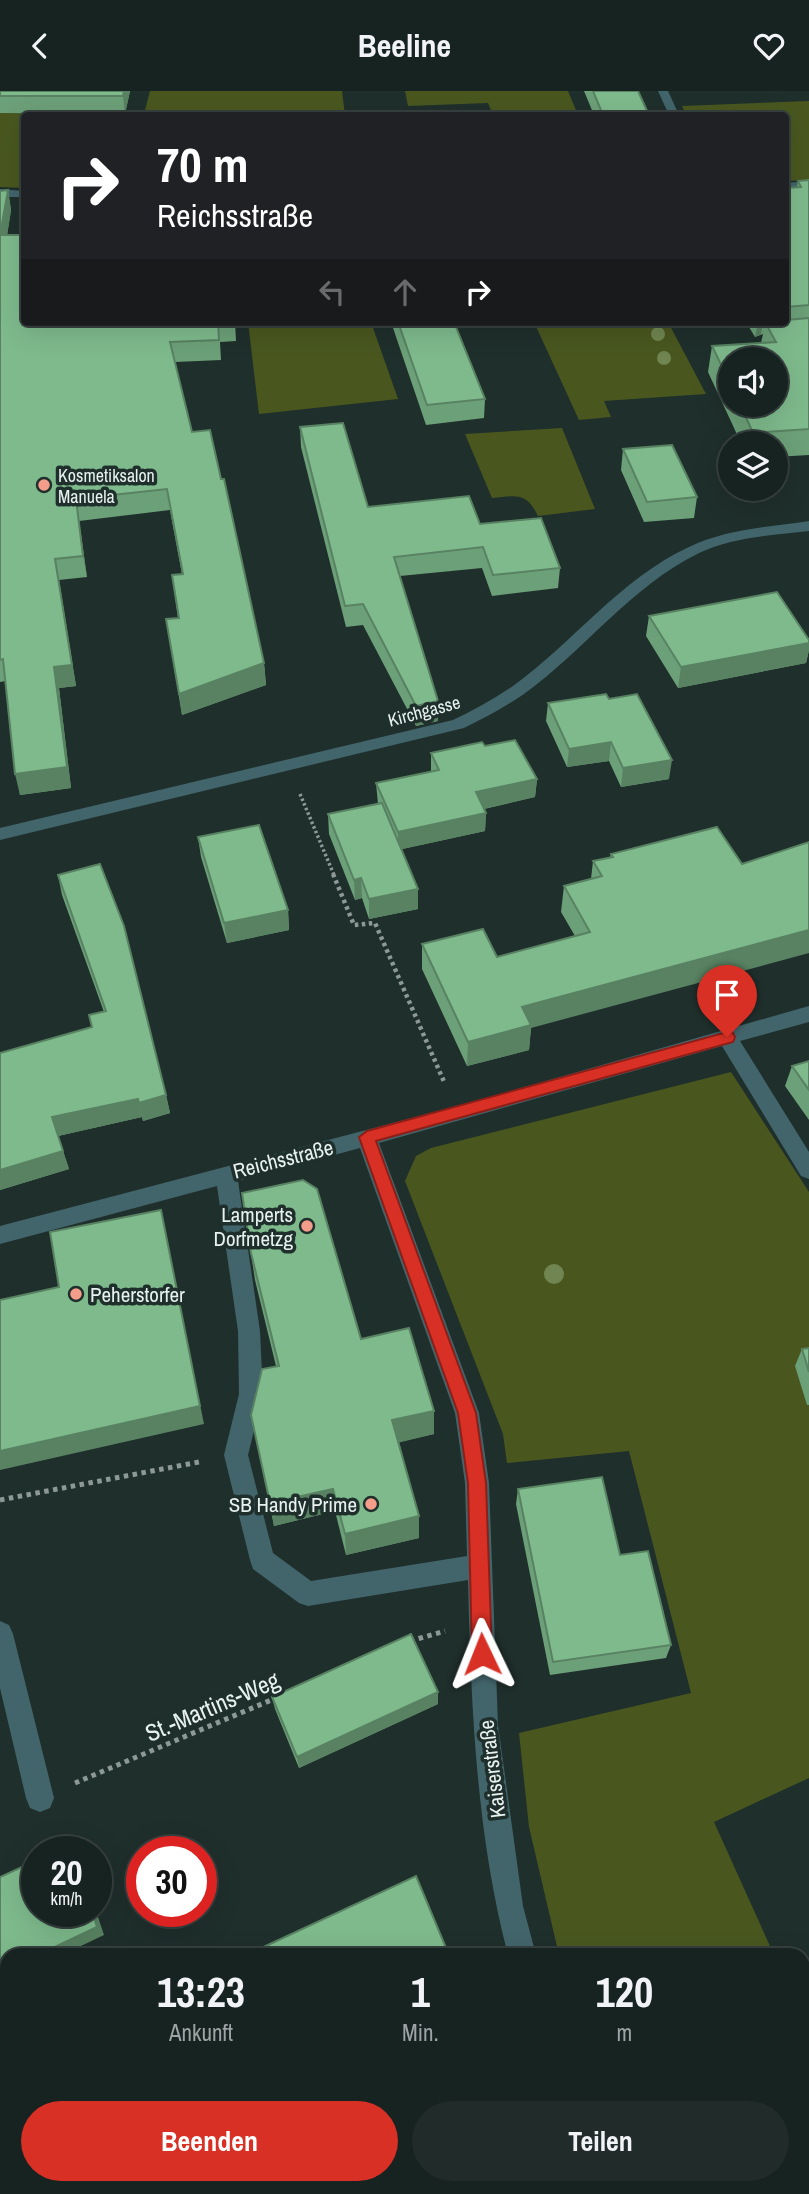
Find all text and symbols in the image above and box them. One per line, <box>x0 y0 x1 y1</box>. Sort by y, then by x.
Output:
text: Beeline <box>358 24 451 67</box>
icon: back <box>21 27 59 65</box>
icon: heart <box>750 27 788 65</box>
text: 70 m <box>157 131 249 197</box>
icon: right <box>42 140 133 231</box>
text: Reichsstraße <box>157 194 313 237</box>
icon: left <box>313 273 351 311</box>
icon: ahead <box>386 273 424 311</box>
icon: right <box>459 273 497 311</box>
map controls <box>718 347 788 501</box>
button: sound <box>718 347 788 417</box>
button: layers <box>718 431 788 501</box>
place label: Kosmetiksalon Manuela <box>58 463 155 509</box>
marker: Kosmetiksalon Manuela <box>36 477 52 493</box>
street label: Kirchgasse <box>385 689 463 733</box>
pin <box>697 965 757 1037</box>
icon: arrive <box>708 976 746 1014</box>
street label: Reichsstraße <box>230 1133 336 1185</box>
place label: Lamperts Dorfmetzg <box>214 1200 293 1253</box>
marker: Lamperts Dorfmetzg <box>299 1218 315 1234</box>
place label: Peherstorfer <box>90 1280 185 1309</box>
marker: Peherstorfer <box>68 1286 84 1302</box>
place label: SB Handy Prime <box>229 1490 357 1519</box>
marker: SB Handy Prime <box>363 1496 379 1512</box>
position arrow <box>445 1617 519 1691</box>
street label: St.-Martins-Weg <box>140 1663 284 1749</box>
street label: Kaiserstraße <box>472 1718 512 1820</box>
speed limit sign: 30 <box>126 1836 217 1927</box>
text: 20 <box>51 1849 82 1896</box>
text: km/h <box>51 1886 83 1911</box>
text: 13:23 <box>157 1964 245 2020</box>
text: 1 <box>411 1964 430 2020</box>
text: 120 <box>596 1964 653 2020</box>
text: Ankunft <box>169 2017 233 2048</box>
text: Min. <box>402 2017 439 2048</box>
text: m <box>616 2017 632 2048</box>
button: Beenden <box>21 2101 398 2181</box>
button: Teilen <box>412 2101 789 2181</box>

